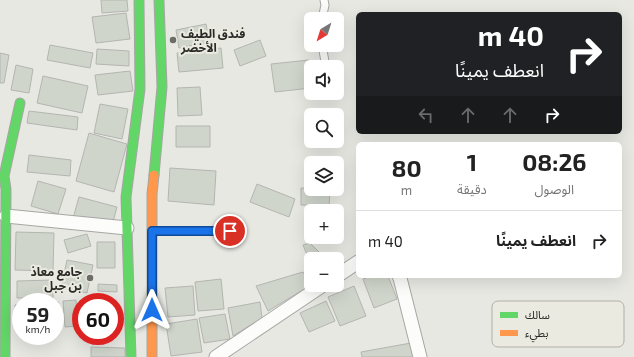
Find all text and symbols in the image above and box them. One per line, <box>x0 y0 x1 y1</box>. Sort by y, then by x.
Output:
north arrow <box>304 12 344 52</box>
map controls <box>304 12 344 292</box>
text: 40 m <box>478 18 544 52</box>
place label: فندق الطيف الأخضر <box>180 26 245 55</box>
icon: right <box>558 28 610 80</box>
marker: فندق الطيف الأخضر <box>168 35 178 45</box>
text: انعطف يمينًا <box>455 59 544 81</box>
button: sound <box>304 60 344 100</box>
icon: left <box>415 104 437 126</box>
icon: ahead <box>457 104 479 126</box>
icon: ahead <box>499 104 521 126</box>
icon: right <box>541 104 563 126</box>
button: search <box>304 108 344 148</box>
text: 1 <box>467 147 477 176</box>
text: 08:26 <box>522 147 587 176</box>
text: 80 <box>391 153 422 182</box>
button: layers <box>304 156 344 196</box>
text: دقيقة <box>457 181 487 197</box>
text: الوصول <box>535 181 574 197</box>
text: m <box>401 182 412 198</box>
button: + <box>304 204 344 244</box>
pin <box>213 214 247 248</box>
icon: arrive <box>219 220 241 242</box>
icon: right <box>588 230 610 252</box>
text: انعطف يمينًا <box>496 231 576 249</box>
text: 40 m <box>368 232 403 250</box>
button: − <box>304 252 344 292</box>
place label: جامع معاذ بن جبل <box>31 264 82 293</box>
marker: جامع معاذ بن جبل <box>85 273 95 283</box>
position arrow <box>131 289 173 331</box>
speed limit sign: 60 <box>72 293 124 345</box>
legend <box>492 301 624 347</box>
text: 59 <box>27 302 49 326</box>
text: سالك <box>525 308 550 321</box>
text: km/h <box>26 323 50 335</box>
text: بطيء <box>525 326 548 343</box>

